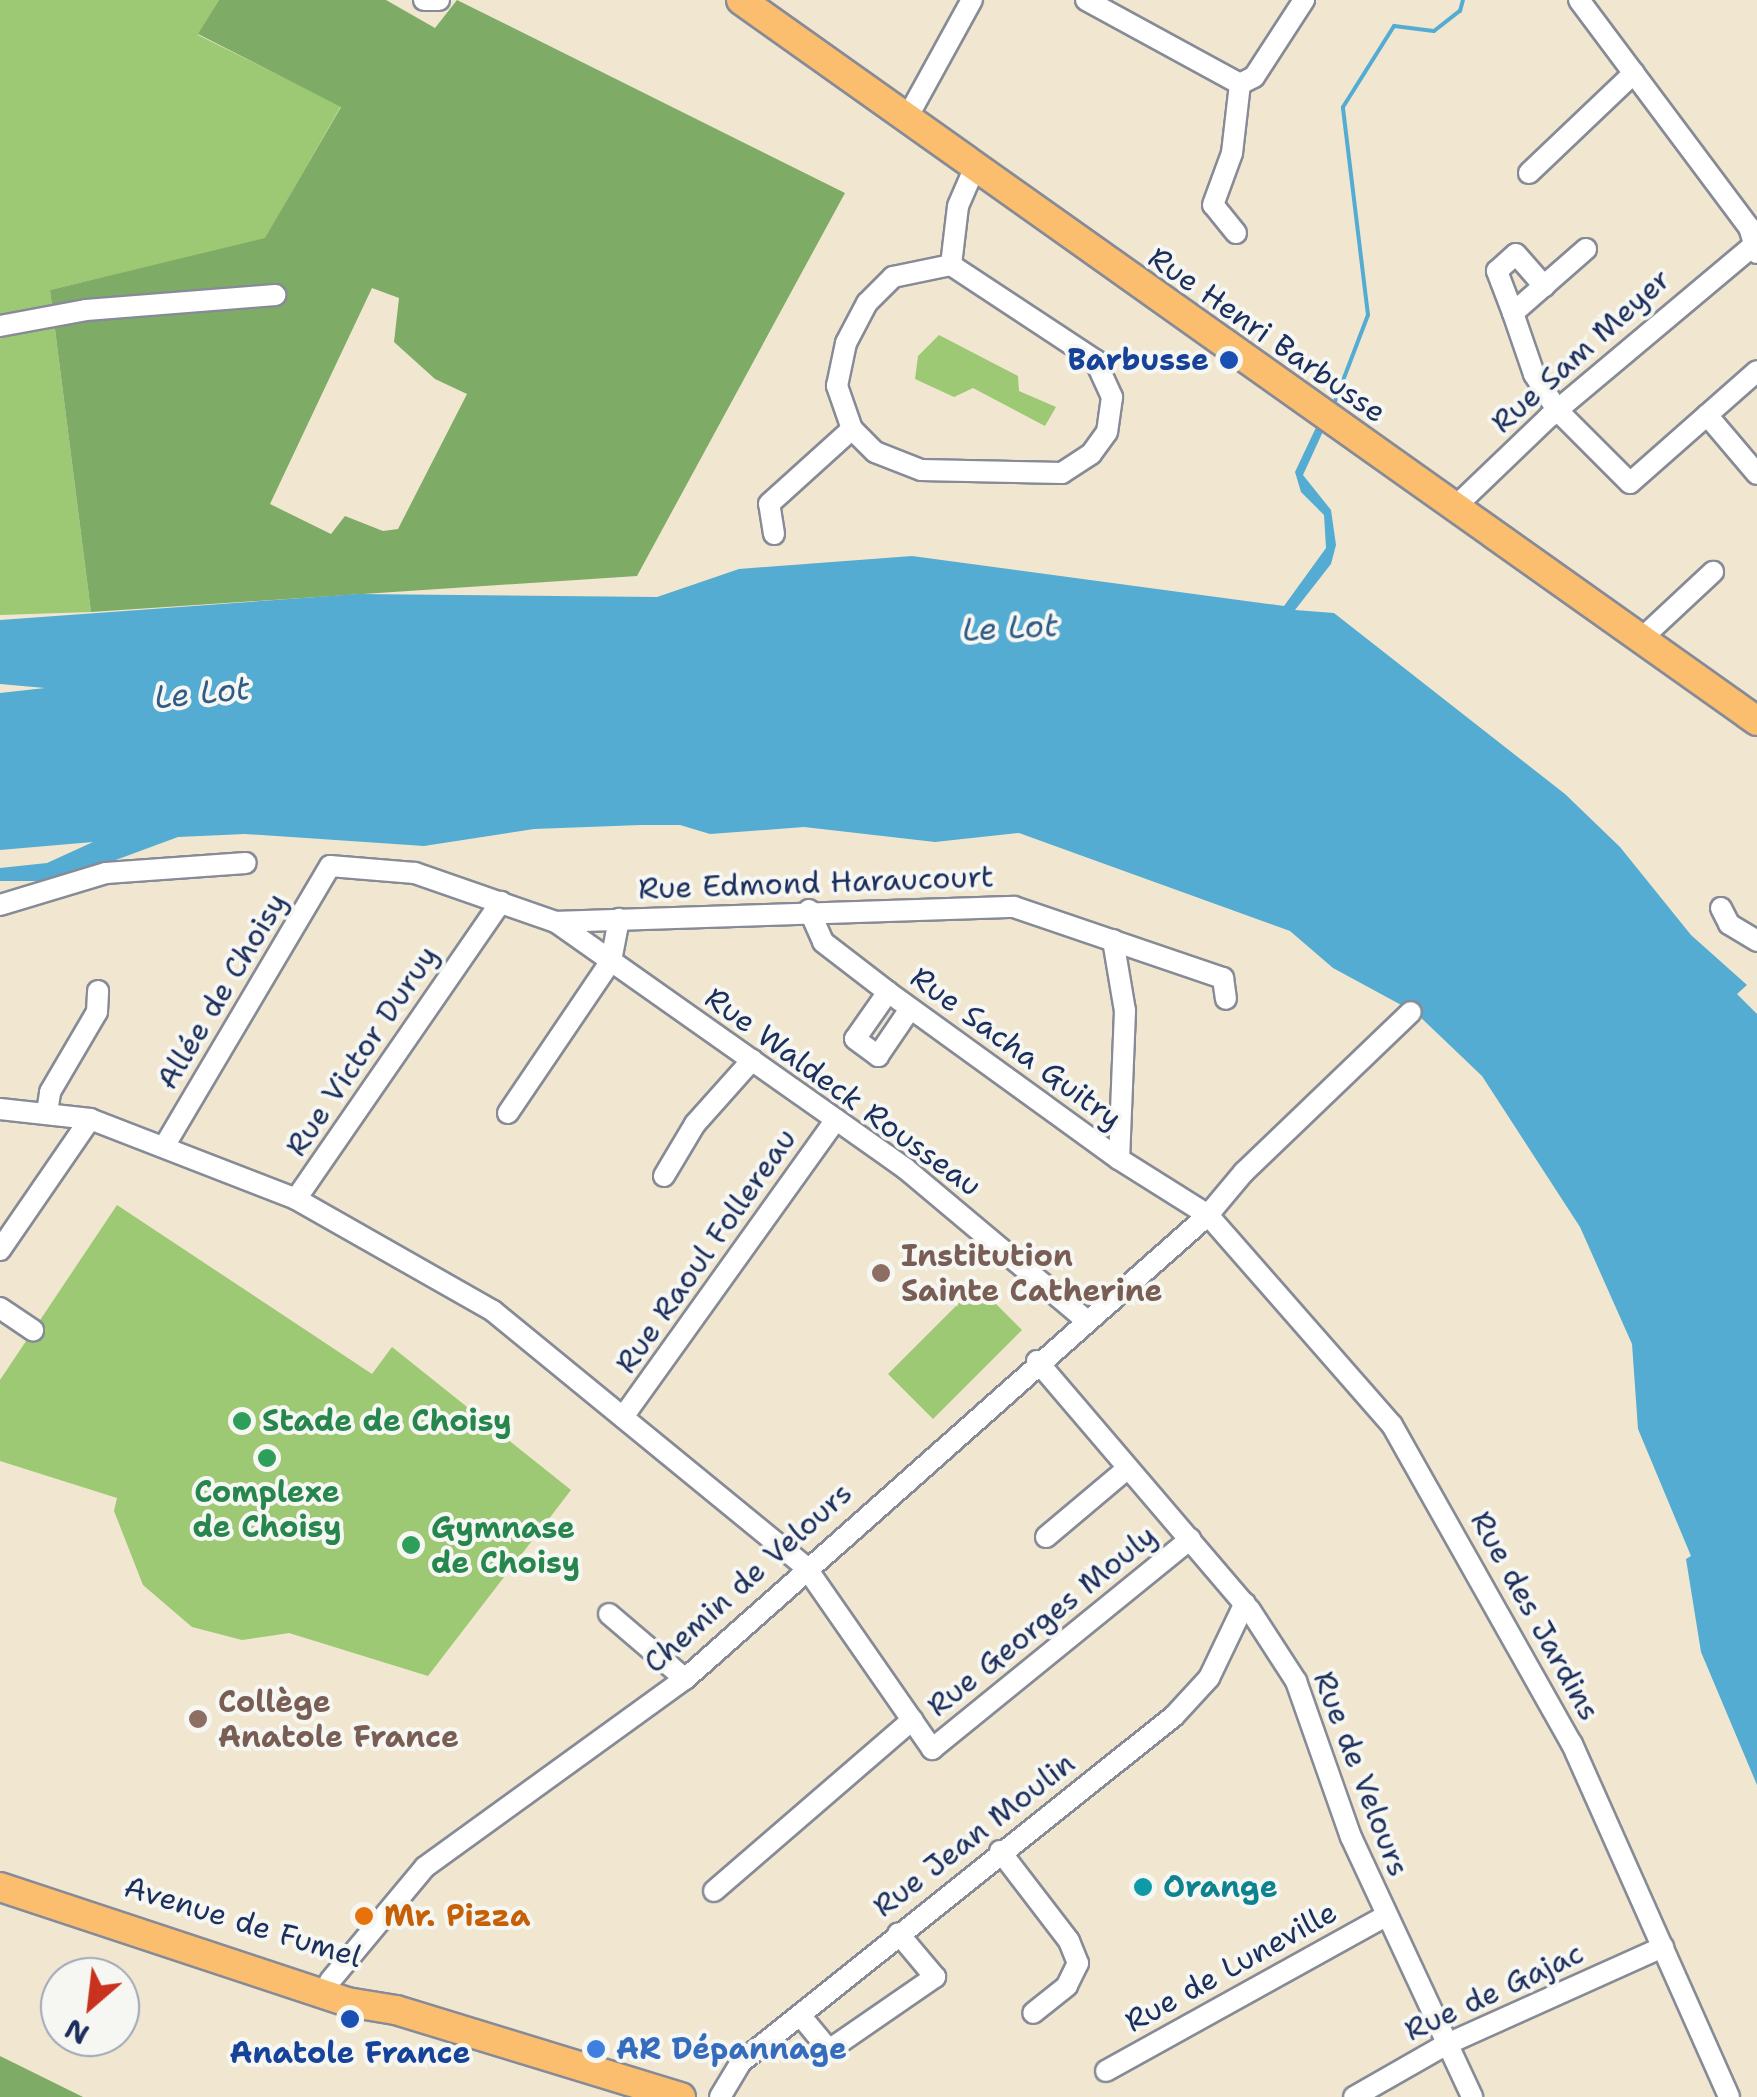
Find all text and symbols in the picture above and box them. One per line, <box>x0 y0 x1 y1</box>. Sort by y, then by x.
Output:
street label: Rue Henri Barbusse <box>1141 239 1393 431</box>
street label: Rue Sam Meyer <box>1484 261 1678 441</box>
place label: Barbusse <box>1067 342 1209 378</box>
marker: Barbusse <box>1218 349 1240 371</box>
water label: Le Lot <box>961 606 1059 650</box>
water label: Le Lot <box>152 669 252 717</box>
street label: Rue Edmond Haraucourt <box>638 859 994 907</box>
street label: Allée de Choisy <box>149 886 295 1096</box>
street label: Rue Victor Duruy <box>278 939 446 1163</box>
street label: Rue Sacha Guitry <box>903 959 1129 1137</box>
street label: Rue Waldeck Rousseau <box>698 980 988 1204</box>
street label: Rue Raoul Follereau <box>608 1122 804 1380</box>
place label: Institution Sainte Catherine <box>901 1238 1163 1308</box>
marker: Institution Sainte Catherine <box>870 1262 892 1284</box>
place label: Stade de Choisy <box>262 1403 512 1439</box>
marker: Stade de Choisy <box>231 1410 253 1432</box>
marker: Complexe de Choisy <box>256 1447 278 1469</box>
place label: Complexe de Choisy <box>192 1474 342 1544</box>
street label: Chemin de Velours <box>637 1475 859 1681</box>
street label: Rue des Jardins <box>1463 1505 1607 1727</box>
place label: Gymnase de Choisy <box>431 1510 580 1580</box>
street label: Rue Georges Mouly <box>920 1518 1164 1724</box>
marker: Gymnase de Choisy <box>400 1534 422 1556</box>
street label: Rue de Velours <box>1305 1666 1417 1882</box>
place label: Collège Anatole France <box>218 1684 459 1754</box>
marker: Collège Anatole France <box>187 1708 209 1730</box>
street label: Rue Jean Moulin <box>866 1745 1082 1925</box>
street label: Avenue de Fumel <box>120 1869 366 1975</box>
place label: Orange <box>1163 1869 1278 1905</box>
marker: Orange <box>1132 1876 1154 1898</box>
street label: Rue de Luneville <box>1119 1894 1343 2040</box>
place label: Mr. Pizza <box>384 1898 530 1934</box>
marker: Mr. Pizza <box>353 1905 375 1927</box>
street label: Rue de Gajac <box>1399 1935 1589 2049</box>
north arrow <box>40 1957 140 2057</box>
marker: Anatole France <box>339 2008 361 2030</box>
text: N <box>58 2010 96 2054</box>
place label: AR Dépannage <box>616 2031 847 2067</box>
place label: Anatole France <box>230 2035 470 2071</box>
marker: AR Dépannage <box>585 2038 607 2060</box>

